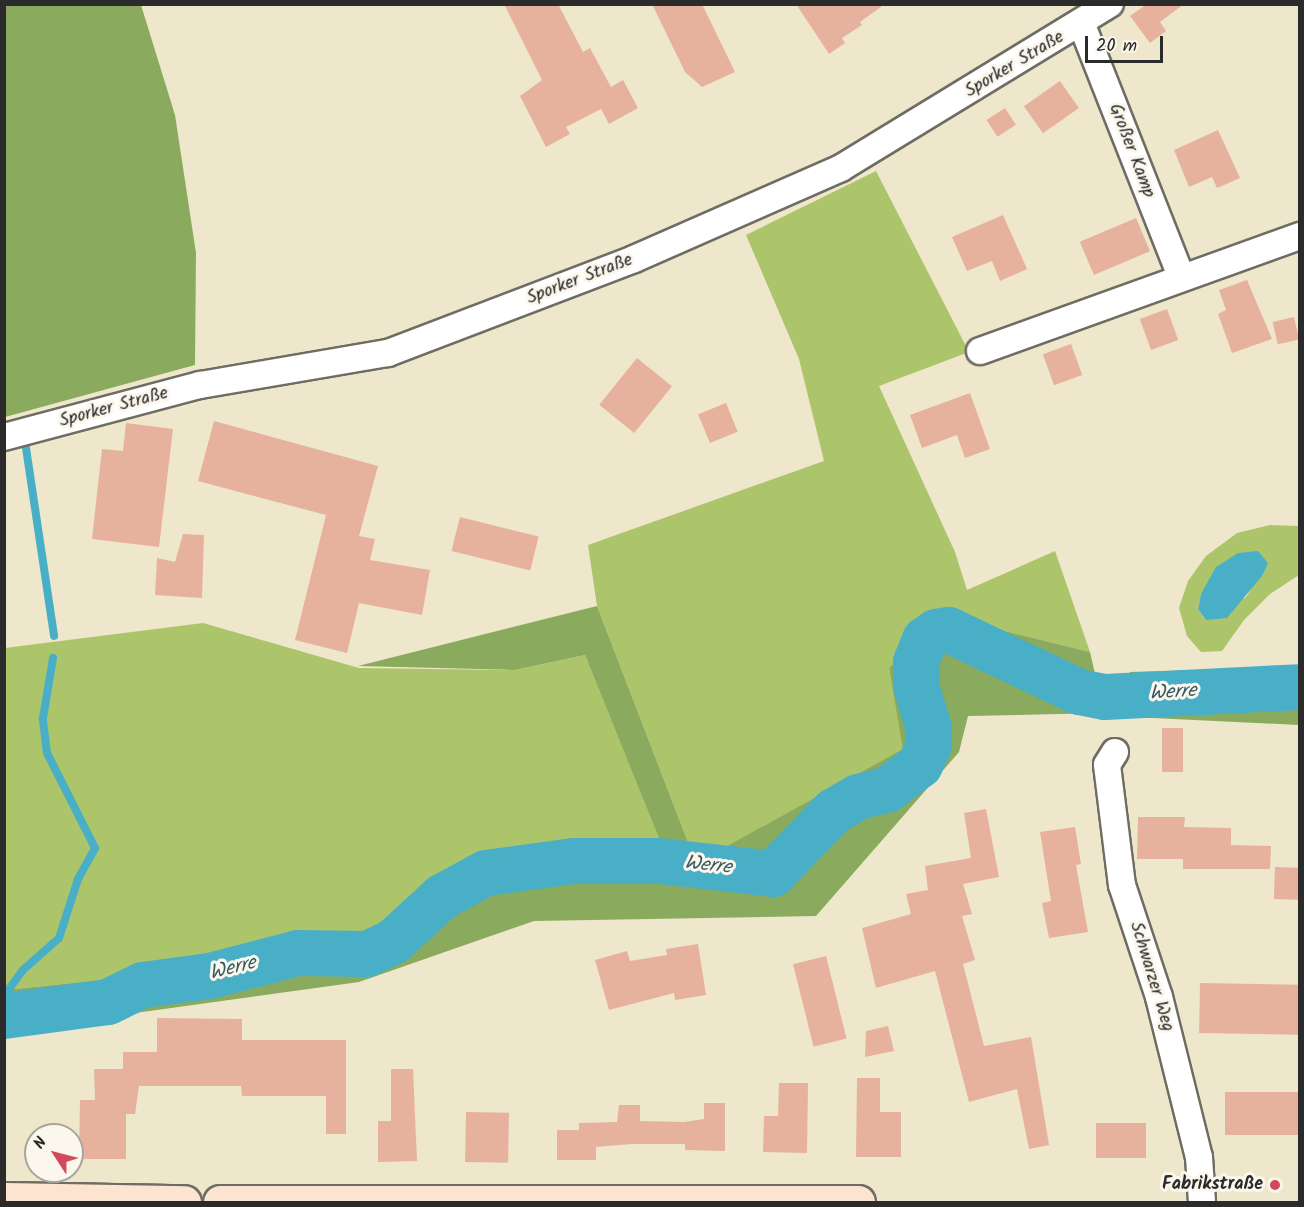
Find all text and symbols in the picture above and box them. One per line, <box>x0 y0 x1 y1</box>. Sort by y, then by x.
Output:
scale bar <box>1088 24 1166 62</box>
street label: Sporker Straße <box>962 27 1068 103</box>
text: 20 m <box>1096 32 1137 61</box>
street label: Großer Kamp <box>1103 101 1159 201</box>
street label: Sporker Straße <box>524 250 636 310</box>
street label: Sporker Straße <box>57 383 171 433</box>
water label: Werre <box>1149 679 1197 707</box>
water label: Werre <box>683 852 733 880</box>
street label: Schwarzer Weg <box>1124 919 1178 1035</box>
water label: Werre <box>207 952 259 986</box>
north arrow <box>24 1123 84 1183</box>
text: N <box>28 1132 54 1155</box>
place label: Fabrikstraße <box>1162 1174 1263 1196</box>
marker: Fabrikstraße <box>1268 1178 1282 1192</box>

